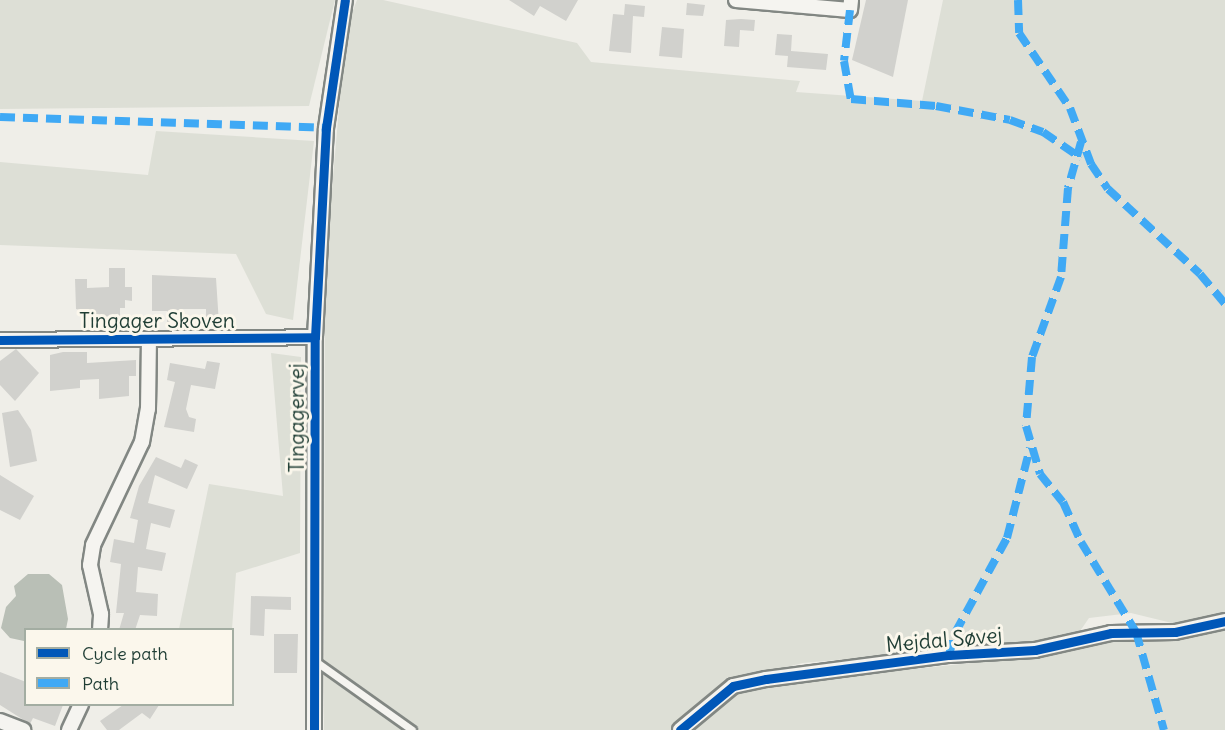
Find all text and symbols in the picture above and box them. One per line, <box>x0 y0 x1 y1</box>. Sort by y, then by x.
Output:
street label: Tingager Skoven <box>79 308 235 334</box>
street label: Tingagervej <box>284 363 310 473</box>
street label: Mejdal Søvej <box>885 622 1003 658</box>
legend <box>24 628 234 706</box>
text: Cycle path <box>82 642 168 665</box>
text: Path <box>82 672 119 695</box>

